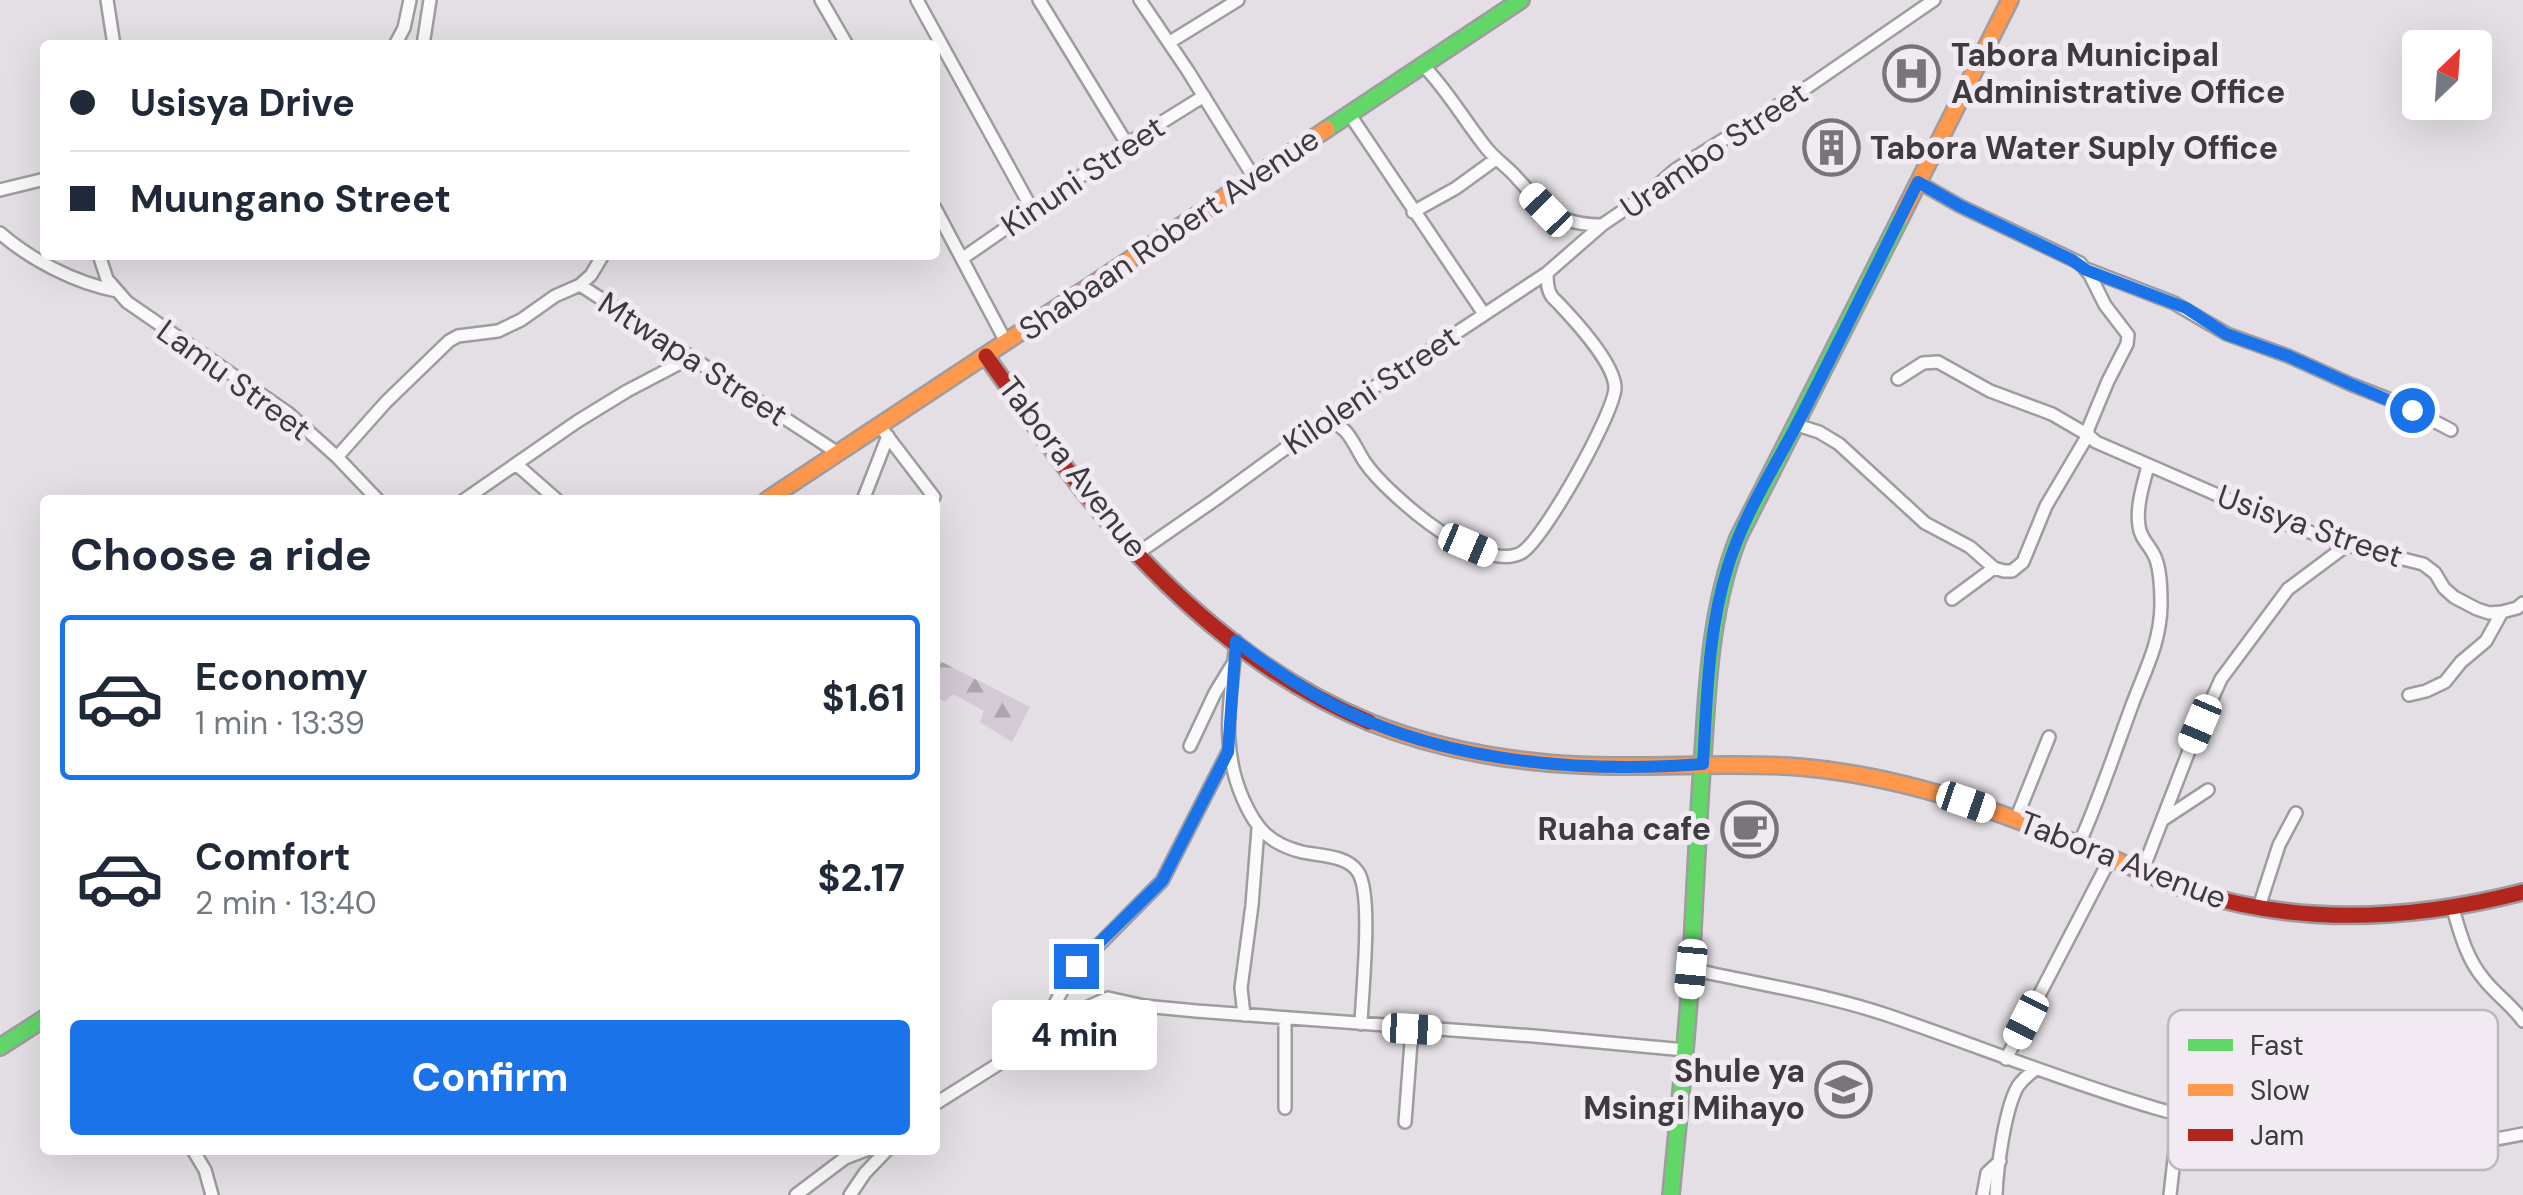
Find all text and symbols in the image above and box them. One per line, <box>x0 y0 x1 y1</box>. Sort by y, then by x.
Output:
north arrow <box>2402 30 2492 120</box>
map controls <box>2402 30 2492 120</box>
place label: Tabora Municipal Administrative Office <box>1951 34 2285 113</box>
hospital icon: Tabora Municipal Administrative Office <box>1882 43 1942 103</box>
street label: Urambo Street <box>1612 72 1816 228</box>
text: Usisya Drive <box>130 78 355 128</box>
street label: Kinuni Street <box>993 106 1173 246</box>
street label: Shabaan Robert Avenue <box>1011 118 1327 350</box>
building icon: Tabora Water Suply Office <box>1801 118 1861 178</box>
place label: Tabora Water Suply Office <box>1870 127 2278 169</box>
text: Muungano Street <box>130 174 451 224</box>
car <box>1514 178 1578 242</box>
street label: Mtwapa Street <box>590 282 796 436</box>
street label: Lamu Street <box>149 310 319 450</box>
street label: Kiloleni Street <box>1275 316 1467 464</box>
street label: Tabora Avenue <box>989 368 1157 566</box>
route start <box>2390 388 2435 433</box>
street label: Usisya Street <box>2212 475 2408 577</box>
car <box>1435 519 1501 571</box>
text: Choose a ride <box>70 525 372 584</box>
text: Economy <box>195 652 368 702</box>
icon: car <box>75 653 165 743</box>
text: $1.61 <box>822 673 905 723</box>
car <box>2174 691 2226 757</box>
text: 1 min · 13:39 <box>195 702 365 744</box>
car <box>1933 778 1999 826</box>
cafe icon: Ruaha cafe <box>1720 799 1780 859</box>
street label: Tabora Avenue <box>2013 801 2233 919</box>
place label: Ruaha cafe <box>1538 808 1711 850</box>
text: Comfort <box>195 832 351 882</box>
icon: car <box>75 833 165 923</box>
text: $2.17 <box>818 853 905 903</box>
text: 2 min · 13:40 <box>195 882 377 924</box>
car <box>1673 938 1709 1000</box>
route end <box>1054 944 1099 989</box>
car <box>1999 986 2053 1054</box>
callout: 4 min <box>994 1001 1158 1071</box>
legend <box>2168 1010 2498 1170</box>
car <box>1381 1012 1443 1046</box>
text: 4 min <box>1031 1014 1118 1056</box>
button: Confirm <box>70 1020 910 1135</box>
text: Fast <box>2250 1027 2304 1064</box>
place label: Shule ya Msingi Mihayo <box>1583 1050 1805 1129</box>
school or university icon: Shule ya Msingi Mihayo <box>1814 1059 1874 1119</box>
text: Slow <box>2250 1072 2310 1109</box>
text: Jam <box>2250 1117 2304 1154</box>

